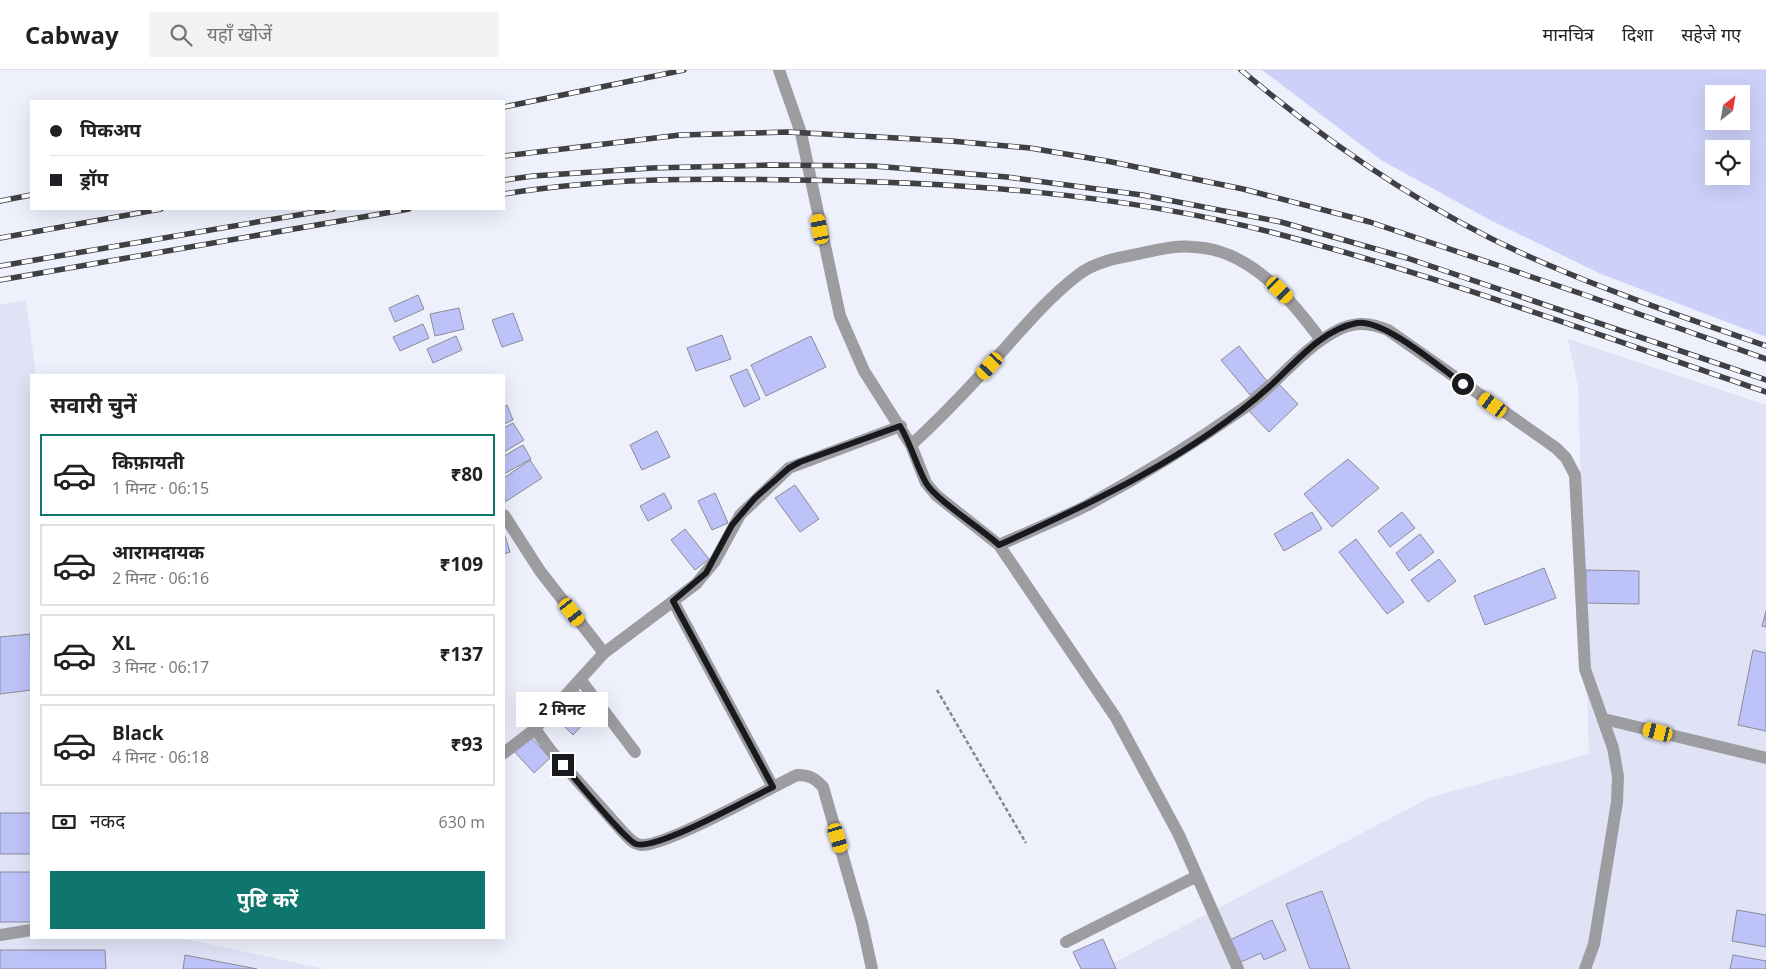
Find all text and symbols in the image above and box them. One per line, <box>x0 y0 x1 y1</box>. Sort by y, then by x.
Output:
search box <box>149 12 499 57</box>
text: Cabway <box>25 18 119 51</box>
icon: search <box>167 21 195 49</box>
text: यहाँ खोजें <box>207 21 272 47</box>
text: मानचित्र <box>1543 22 1594 46</box>
text: दिशा <box>1622 22 1653 46</box>
text: सहेजे गए <box>1681 22 1741 46</box>
north arrow <box>1705 85 1750 130</box>
map controls <box>1705 85 1750 185</box>
text: पिकअप <box>80 117 141 143</box>
button: locate <box>1705 140 1750 185</box>
text: ड्रॉप <box>80 166 108 192</box>
car <box>809 213 830 245</box>
car <box>1264 274 1295 306</box>
car <box>974 350 1005 382</box>
route start <box>1452 373 1474 395</box>
text: सवारी चुनें <box>50 389 137 419</box>
car <box>1476 390 1509 420</box>
text: किफ़ायती <box>112 449 184 475</box>
icon: car <box>52 453 97 498</box>
text: ₹80 <box>450 461 483 487</box>
text: 1 मिनट · 06:15 <box>112 477 209 499</box>
text: आरामदायक <box>112 539 204 565</box>
icon: car <box>52 543 97 588</box>
text: ₹109 <box>440 551 483 577</box>
text: 2 मिनट · 06:16 <box>112 567 209 589</box>
car <box>556 596 587 628</box>
text: XL <box>112 630 135 656</box>
icon: car <box>52 633 97 678</box>
text: ₹137 <box>440 641 483 667</box>
text: 3 मिनट · 06:17 <box>112 656 209 678</box>
callout: 2 मिनट <box>517 692 609 728</box>
text: 2 मिनट <box>539 698 585 720</box>
text: Black <box>112 720 164 746</box>
car <box>1641 721 1674 743</box>
icon: car <box>52 723 97 768</box>
text: ₹93 <box>450 731 483 757</box>
text: 4 मिनट · 06:18 <box>112 746 209 768</box>
route end <box>552 754 574 776</box>
icon: cash <box>50 808 78 836</box>
text: नकद <box>90 808 125 834</box>
text: 630 m <box>439 811 485 833</box>
car <box>826 821 849 855</box>
button: पुष्टि करें <box>50 871 485 929</box>

